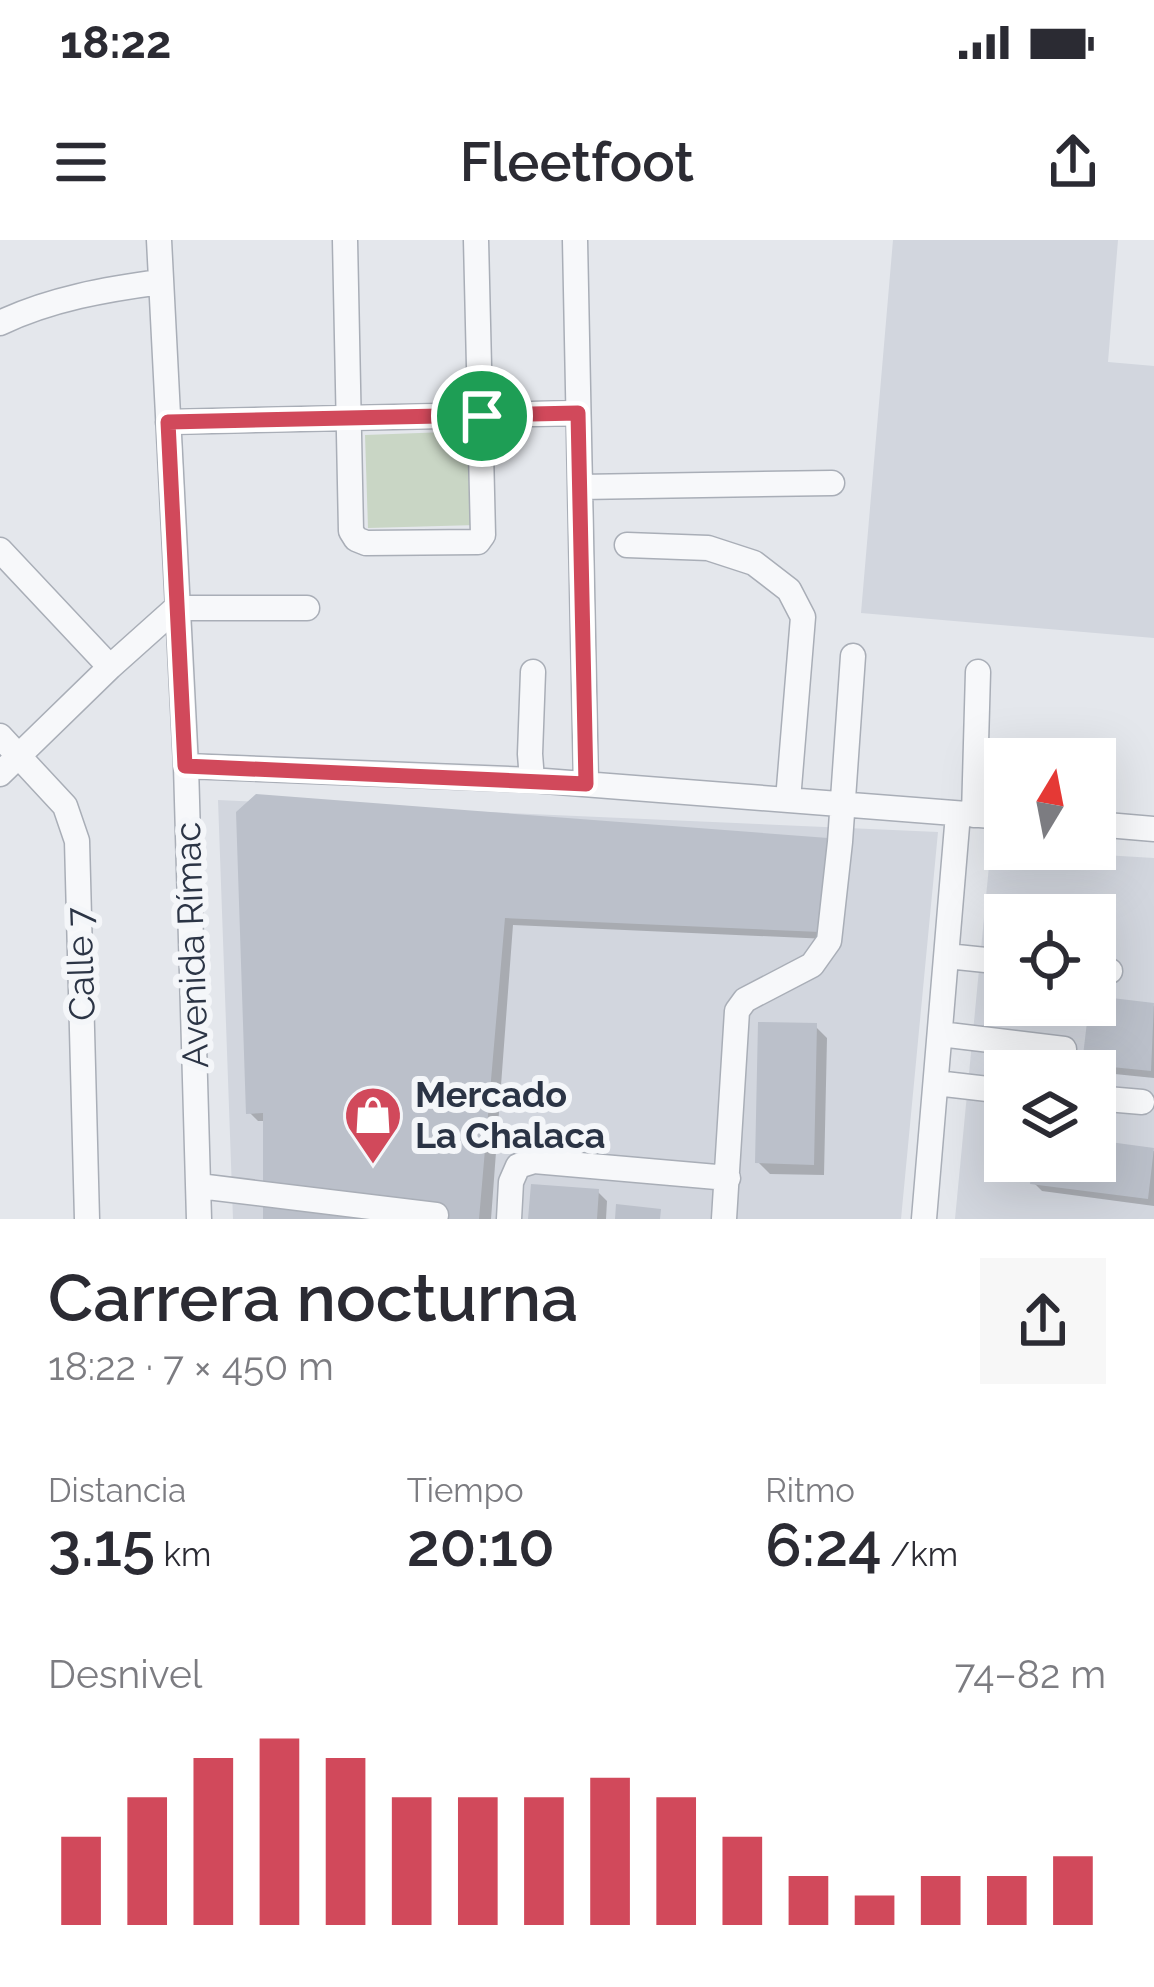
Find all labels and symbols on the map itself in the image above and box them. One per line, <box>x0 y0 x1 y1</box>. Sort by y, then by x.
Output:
pin <box>431 365 533 467</box>
north arrow <box>984 738 1116 870</box>
street label: Avenida Rímac <box>166 821 216 1069</box>
street label: Calle 7 <box>57 907 103 1021</box>
place label: Mercado La Chalaca <box>415 1073 605 1156</box>
shop icon: Mercado La Chalaca <box>342 1084 404 1166</box>

